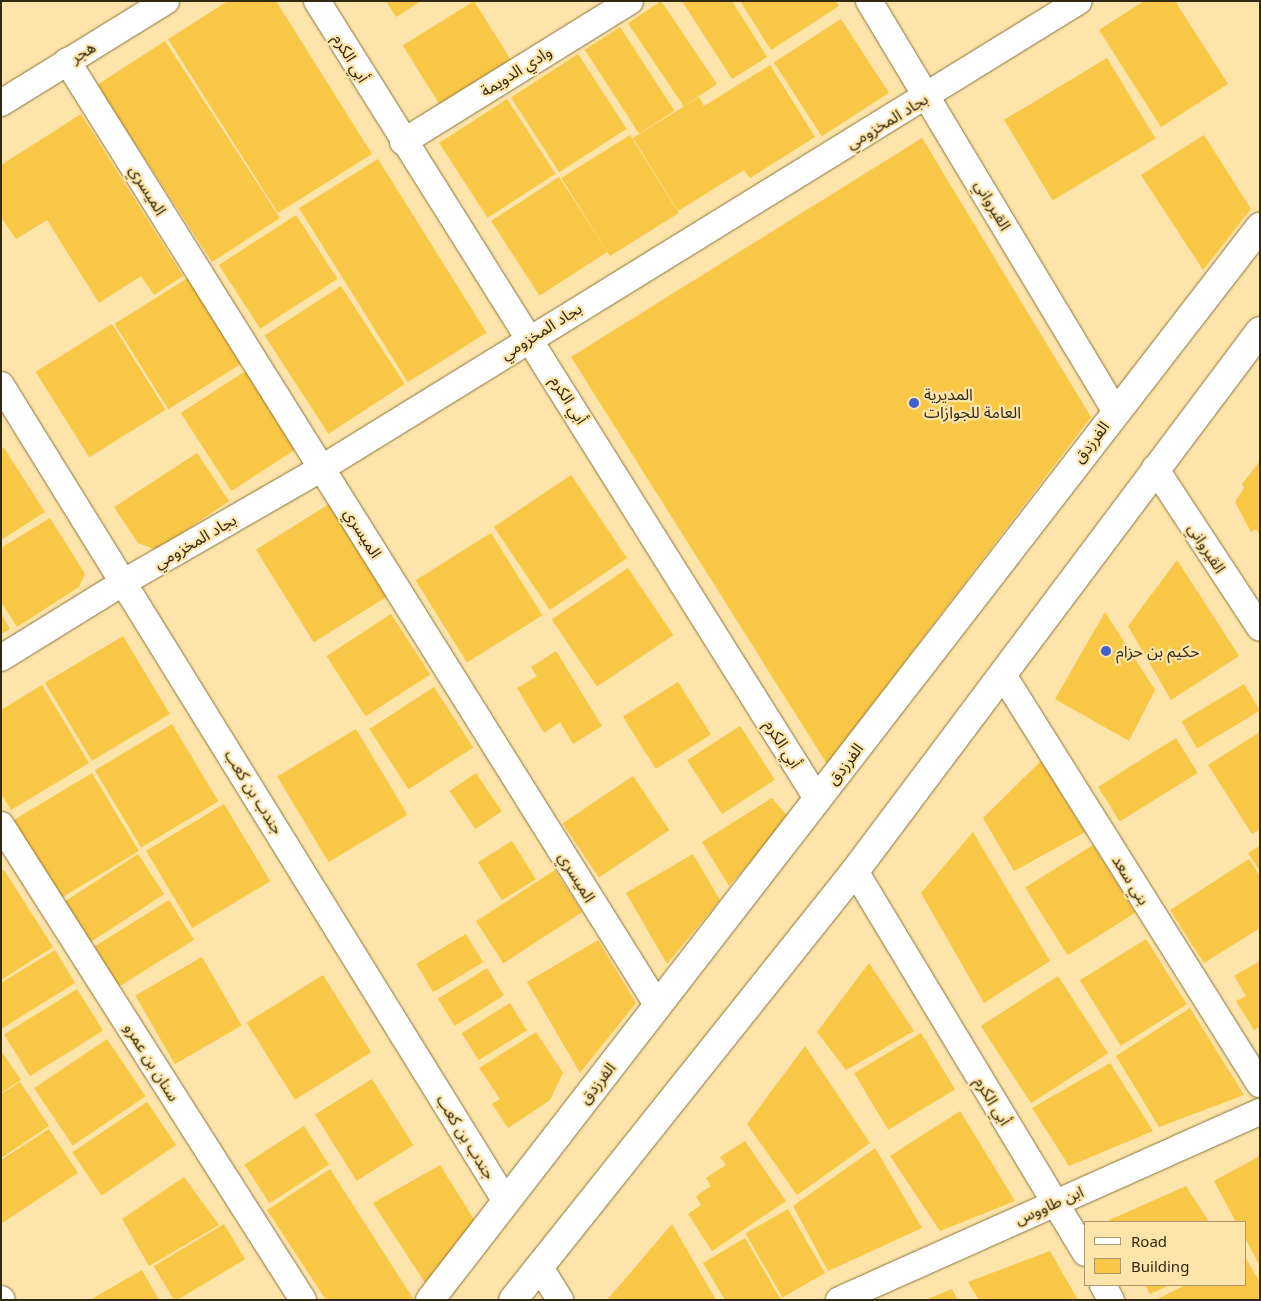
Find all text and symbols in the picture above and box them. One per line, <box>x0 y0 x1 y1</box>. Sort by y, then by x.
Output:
street label: أبي الكرم <box>329 30 373 86</box>
street label: هجر <box>67 37 99 67</box>
street label: وادي الدويمة <box>477 42 555 100</box>
street label: بجاد المخزومي <box>843 89 931 153</box>
street label: الميسري <box>125 161 171 219</box>
street label: القيرواني <box>971 176 1015 234</box>
street label: بجاد المخزومي <box>497 298 585 364</box>
street label: أبي الكرم <box>547 372 591 428</box>
place label: المديرية العامة للجوازات <box>924 384 1021 422</box>
marker: المديرية العامة للجوازات <box>908 397 920 409</box>
street label: الفرزدق <box>1069 417 1113 467</box>
street label: الميسري <box>340 504 386 562</box>
street label: بجاد المخزومي <box>150 510 240 572</box>
street label: القيرواني <box>1184 520 1230 576</box>
place label: حكيم بن حزام <box>1116 641 1200 661</box>
marker: حكيم بن حزام <box>1100 645 1112 657</box>
street label: أبي الكرم <box>761 716 805 772</box>
street label: الفرزدق <box>823 739 867 789</box>
street label: جندب بن كعب <box>220 746 288 838</box>
street label: الميسري <box>554 848 600 906</box>
street label: بني سعد <box>1108 852 1154 908</box>
street label: سنان بن عمرو <box>120 1019 184 1105</box>
street label: الفرزدق <box>575 1058 619 1108</box>
street label: أبي الكرم <box>971 1073 1015 1129</box>
street label: جندب بن كعب <box>432 1091 500 1183</box>
street label: ابن طاووس <box>1012 1181 1086 1229</box>
legend <box>1084 1221 1246 1286</box>
text: Road <box>1131 1231 1167 1251</box>
text: Building <box>1131 1256 1189 1276</box>

